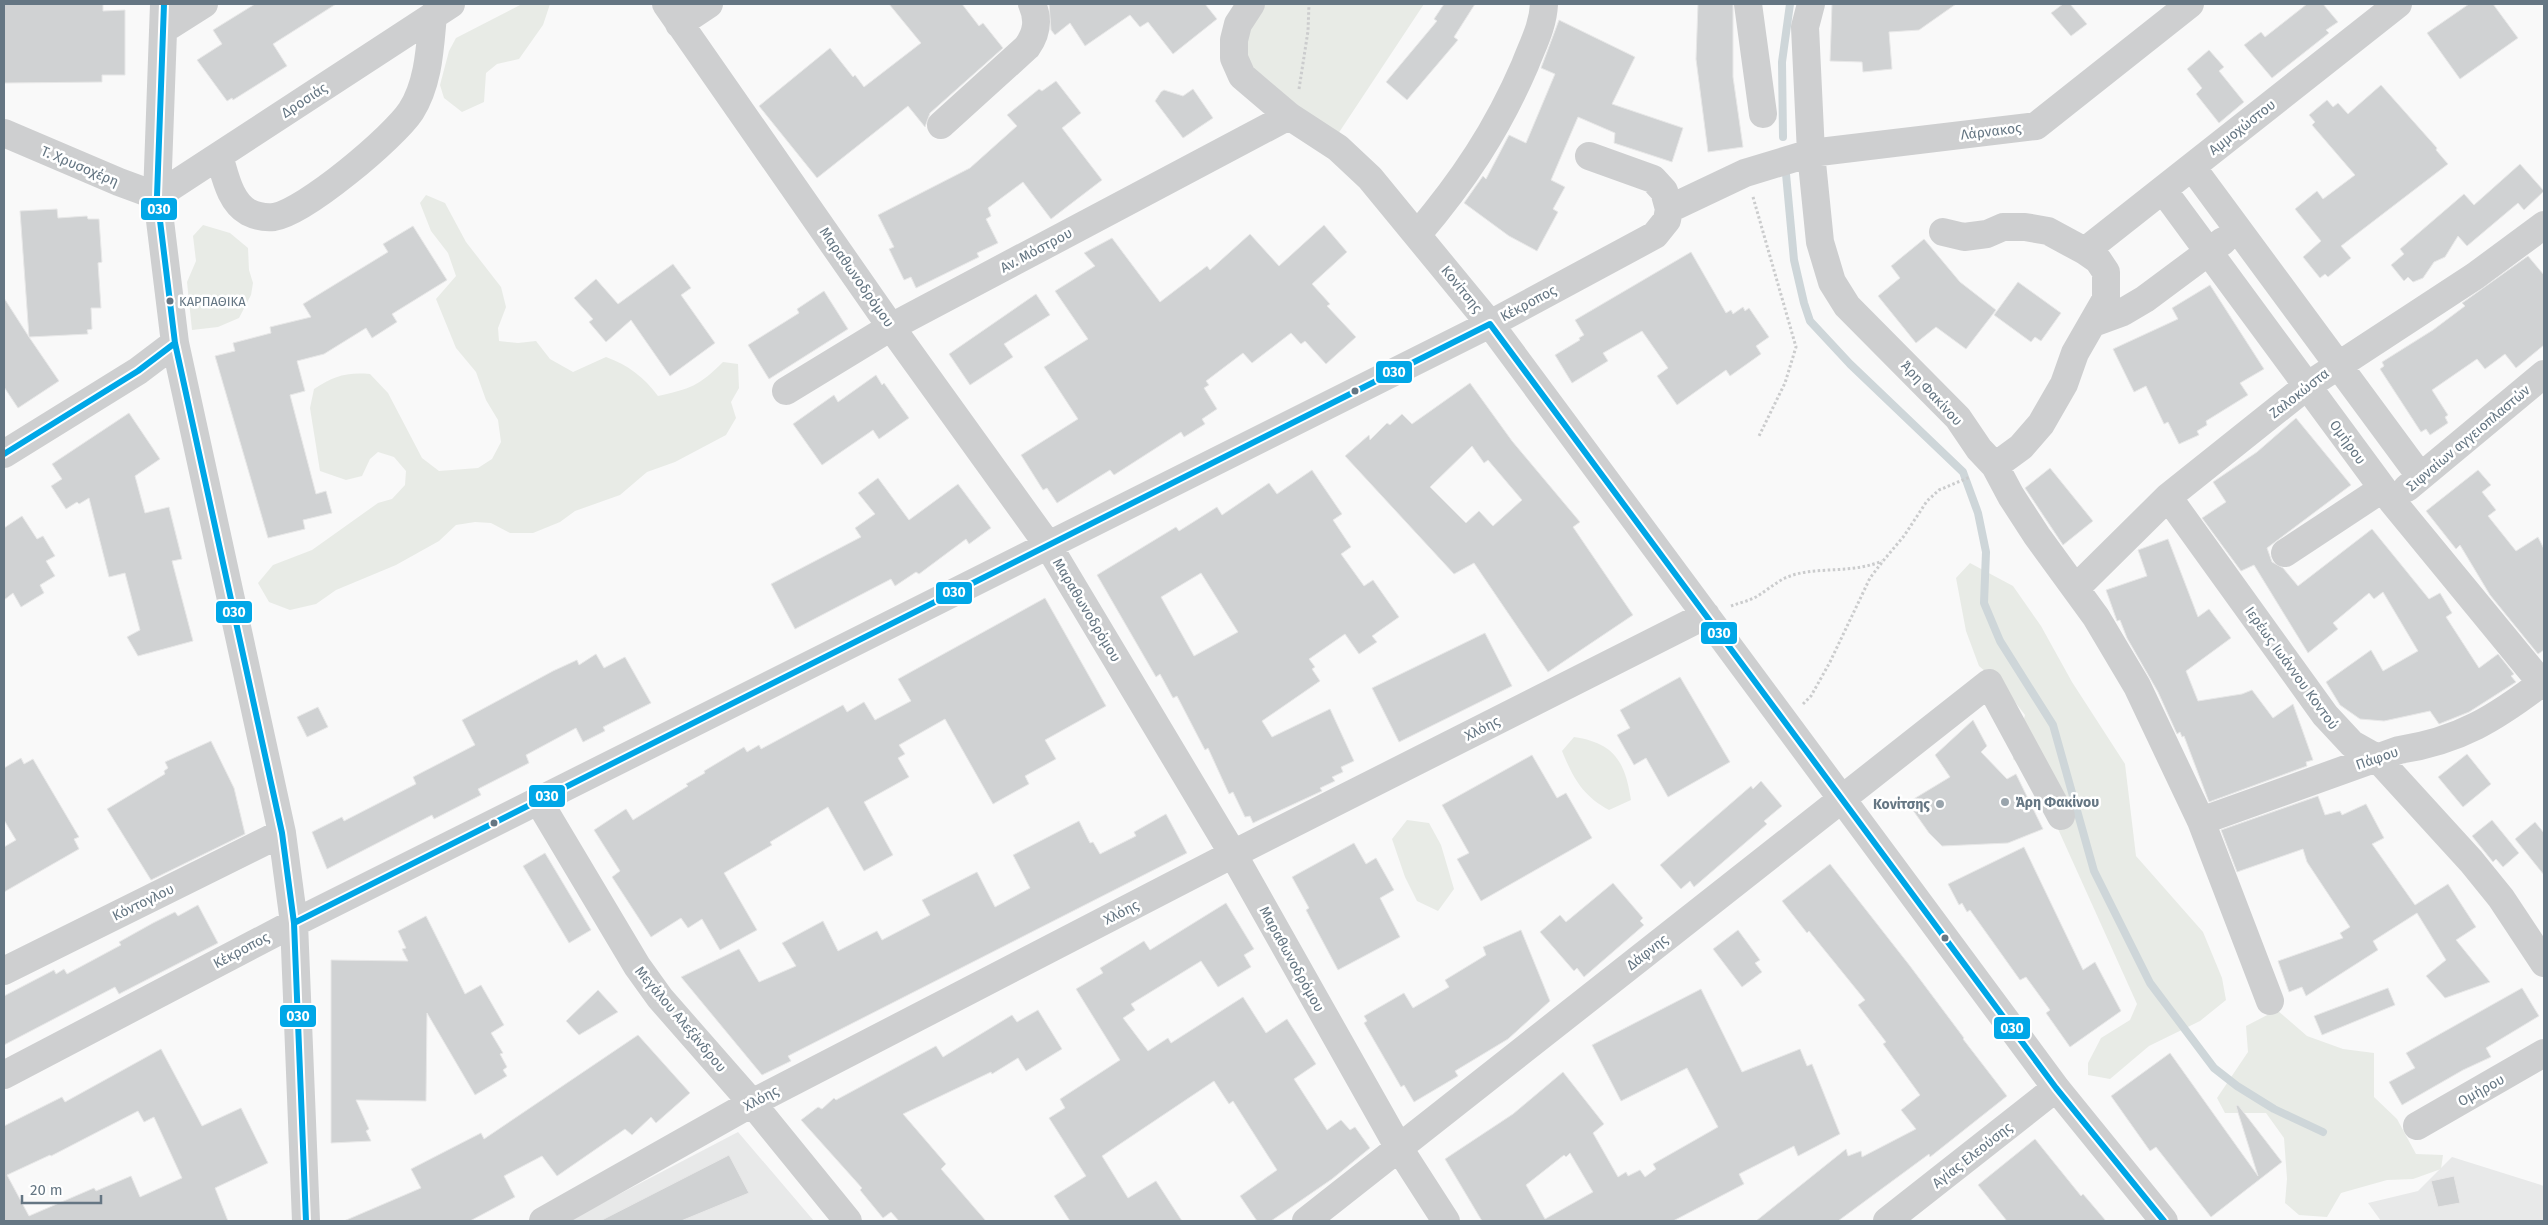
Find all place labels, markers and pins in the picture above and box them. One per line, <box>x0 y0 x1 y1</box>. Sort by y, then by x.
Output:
place label: ΚΑΡΠΑΘΙΚΑ <box>179 294 246 309</box>
marker: ΚΑΡΠΑΘΙΚΑ <box>165 296 175 306</box>
unlabelled marker <box>1350 386 1360 396</box>
place label: Άρη Φακίνου <box>2015 794 2099 811</box>
place label: Κονίτσης <box>1873 796 1930 813</box>
marker: Άρη Φακίνου <box>1999 796 2011 808</box>
marker: Κονίτσης <box>1934 798 1946 810</box>
unlabelled marker <box>489 818 499 828</box>
unlabelled marker <box>1940 933 1950 943</box>

